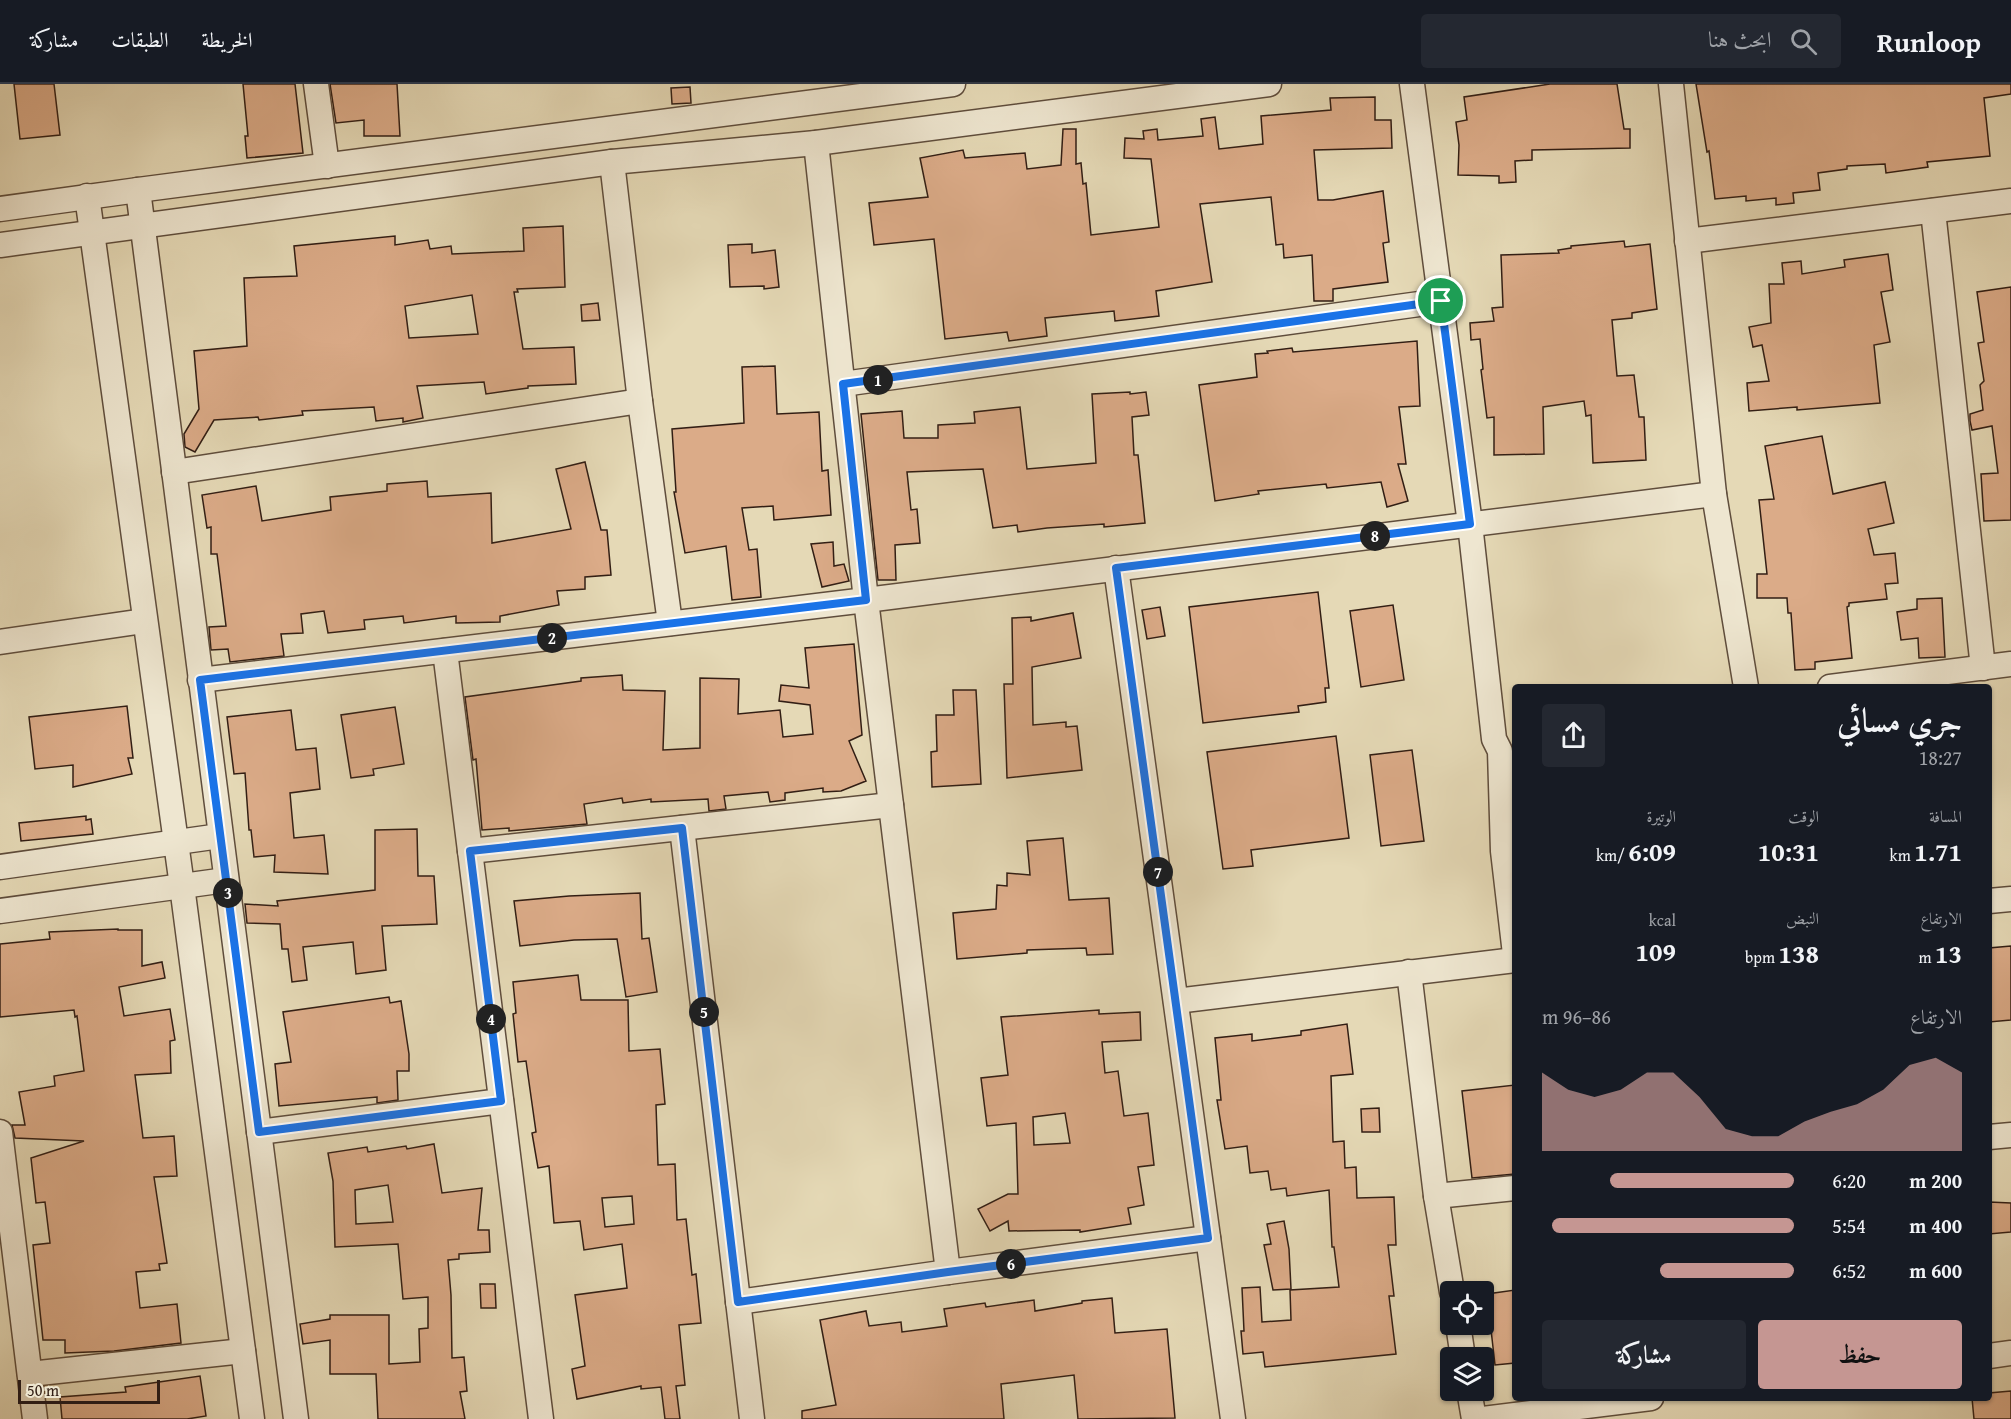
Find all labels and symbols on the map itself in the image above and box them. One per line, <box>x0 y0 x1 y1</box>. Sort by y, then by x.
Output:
pin <box>1415 275 1466 326</box>
pin: 1 <box>863 365 893 395</box>
pin: 8 <box>1360 521 1390 551</box>
pin: 2 <box>537 623 567 653</box>
pin: 7 <box>1143 857 1173 887</box>
pin: 3 <box>213 878 243 908</box>
pin: 5 <box>689 997 719 1027</box>
pin: 4 <box>476 1004 506 1034</box>
pin: 6 <box>996 1249 1026 1279</box>
scale bar <box>18 1377 160 1404</box>

